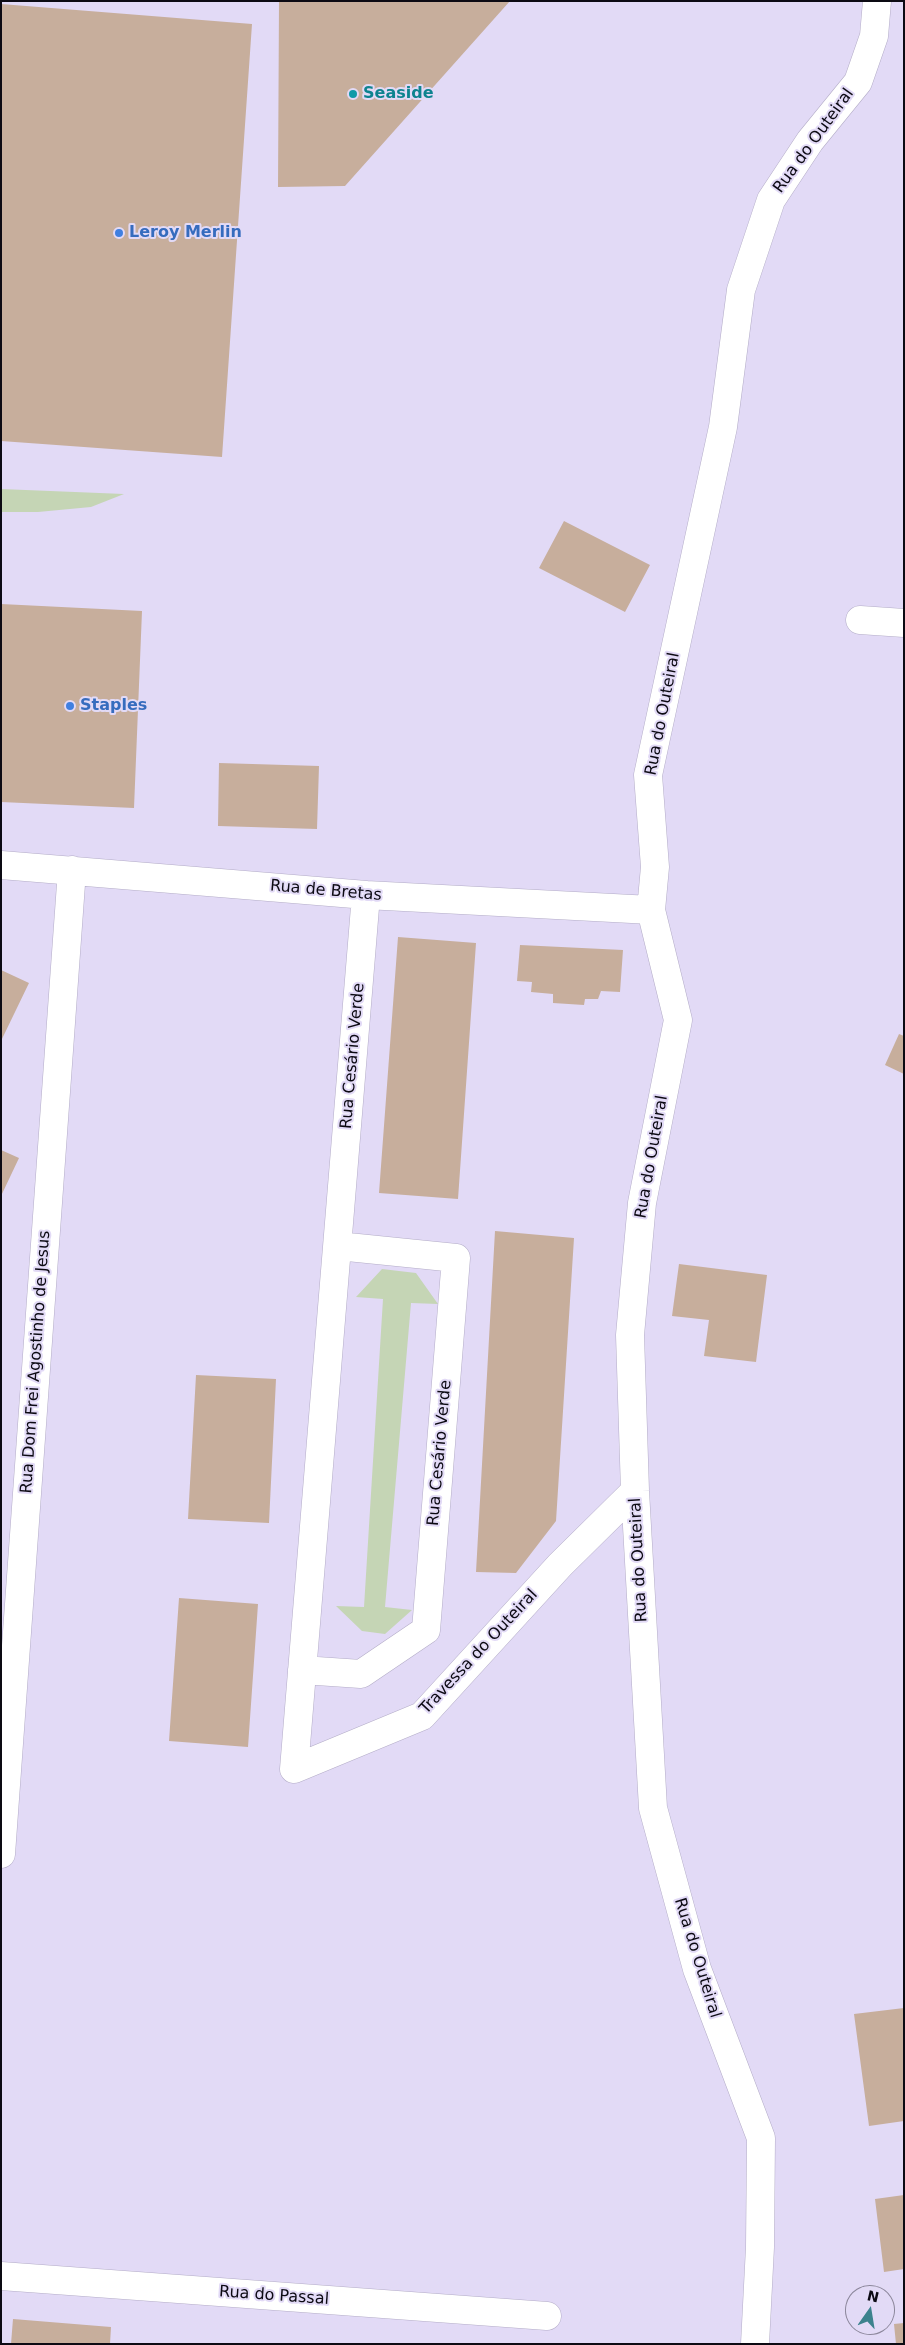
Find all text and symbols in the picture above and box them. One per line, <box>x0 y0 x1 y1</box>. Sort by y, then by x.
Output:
place label: Seaside <box>363 84 433 104</box>
street label: Rua do Outeiral <box>770 85 858 197</box>
marker: Seaside <box>347 88 359 100</box>
place label: Leroy Merlin <box>129 223 242 243</box>
marker: Leroy Merlin <box>113 227 125 239</box>
street label: Rua do Outeiral <box>642 651 684 777</box>
place label: Staples <box>80 696 147 716</box>
marker: Staples <box>64 700 76 712</box>
street label: Rua de Bretas <box>269 877 383 905</box>
street label: Rua Cesário Verde <box>337 982 369 1130</box>
street label: Rua do Outeiral <box>632 1094 672 1220</box>
street label: Rua Dom Frei Agostinho de Jesus <box>17 1230 55 1494</box>
street label: Rua Cesário Verde <box>424 1379 456 1527</box>
street label: Rua do Outeiral <box>626 1497 652 1623</box>
street label: Travessa do Outeiral <box>416 1586 542 1718</box>
street label: Rua do Outeiral <box>670 1896 724 2020</box>
street label: Rua do Passal <box>218 2283 330 2309</box>
north arrow <box>845 2285 895 2335</box>
text: N <box>866 2287 881 2305</box>

